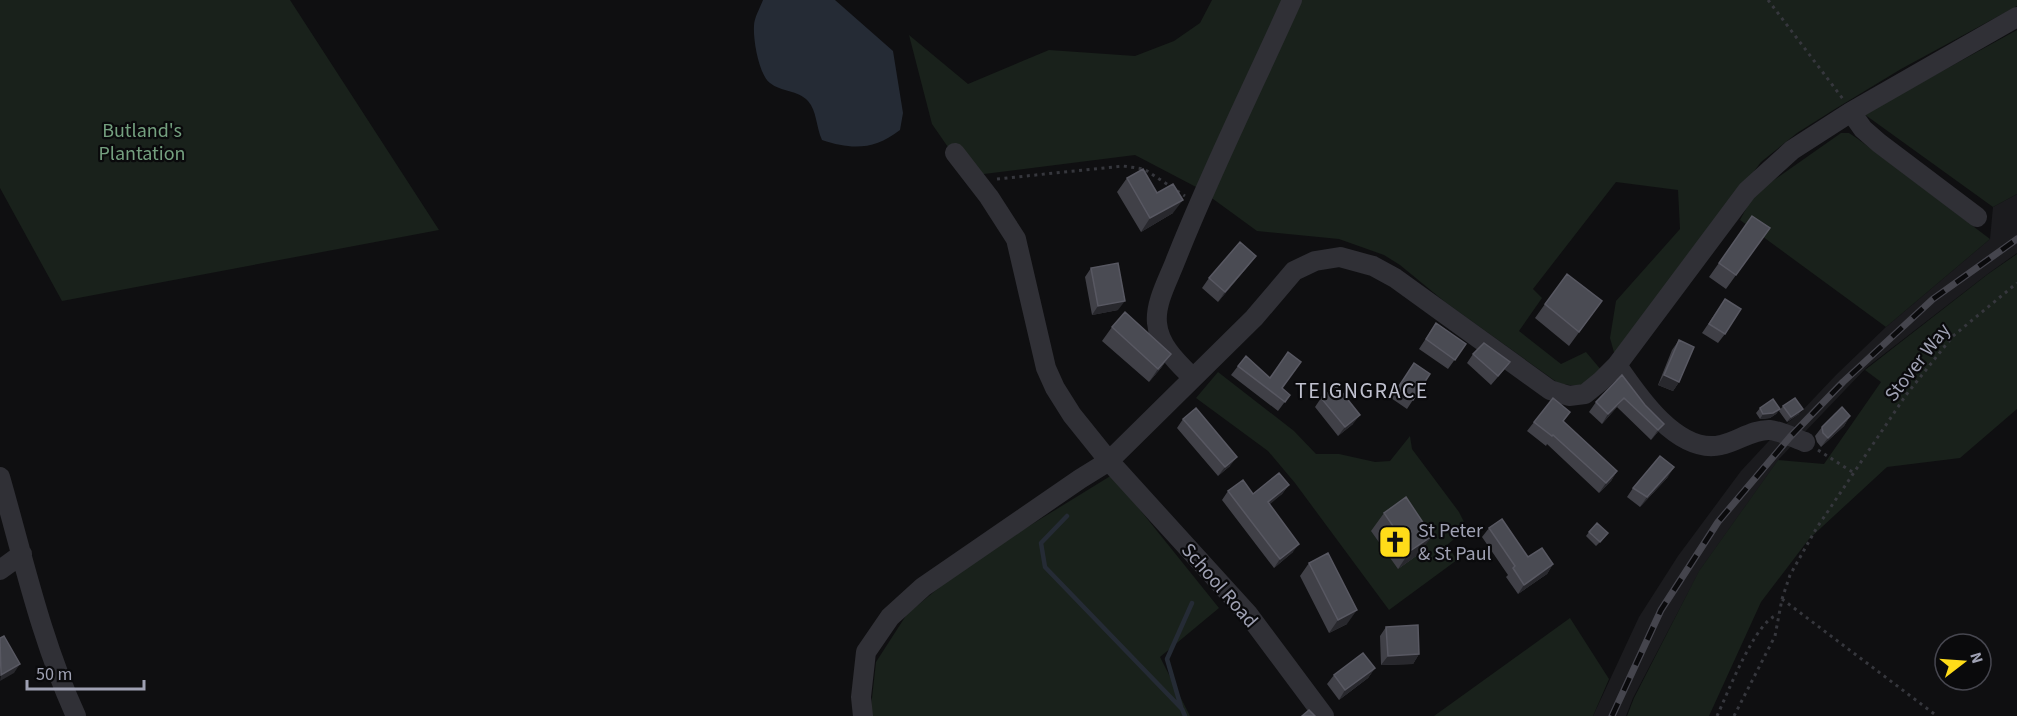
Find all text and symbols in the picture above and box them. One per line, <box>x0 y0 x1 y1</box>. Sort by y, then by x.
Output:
park label: Butland's Plantation <box>98 117 186 168</box>
street label: Stover Way <box>1878 317 1958 408</box>
district label: TEIGNGRACE <box>1295 375 1429 407</box>
place label: St Peter & St Paul <box>1418 517 1492 568</box>
church icon: St Peter & St Paul <box>1377 524 1413 560</box>
street label: School Road <box>1174 537 1264 634</box>
north arrow <box>1933 632 1993 692</box>
text: N <box>1964 650 1988 666</box>
scale bar <box>27 653 144 691</box>
text: 50 m <box>36 662 72 687</box>

